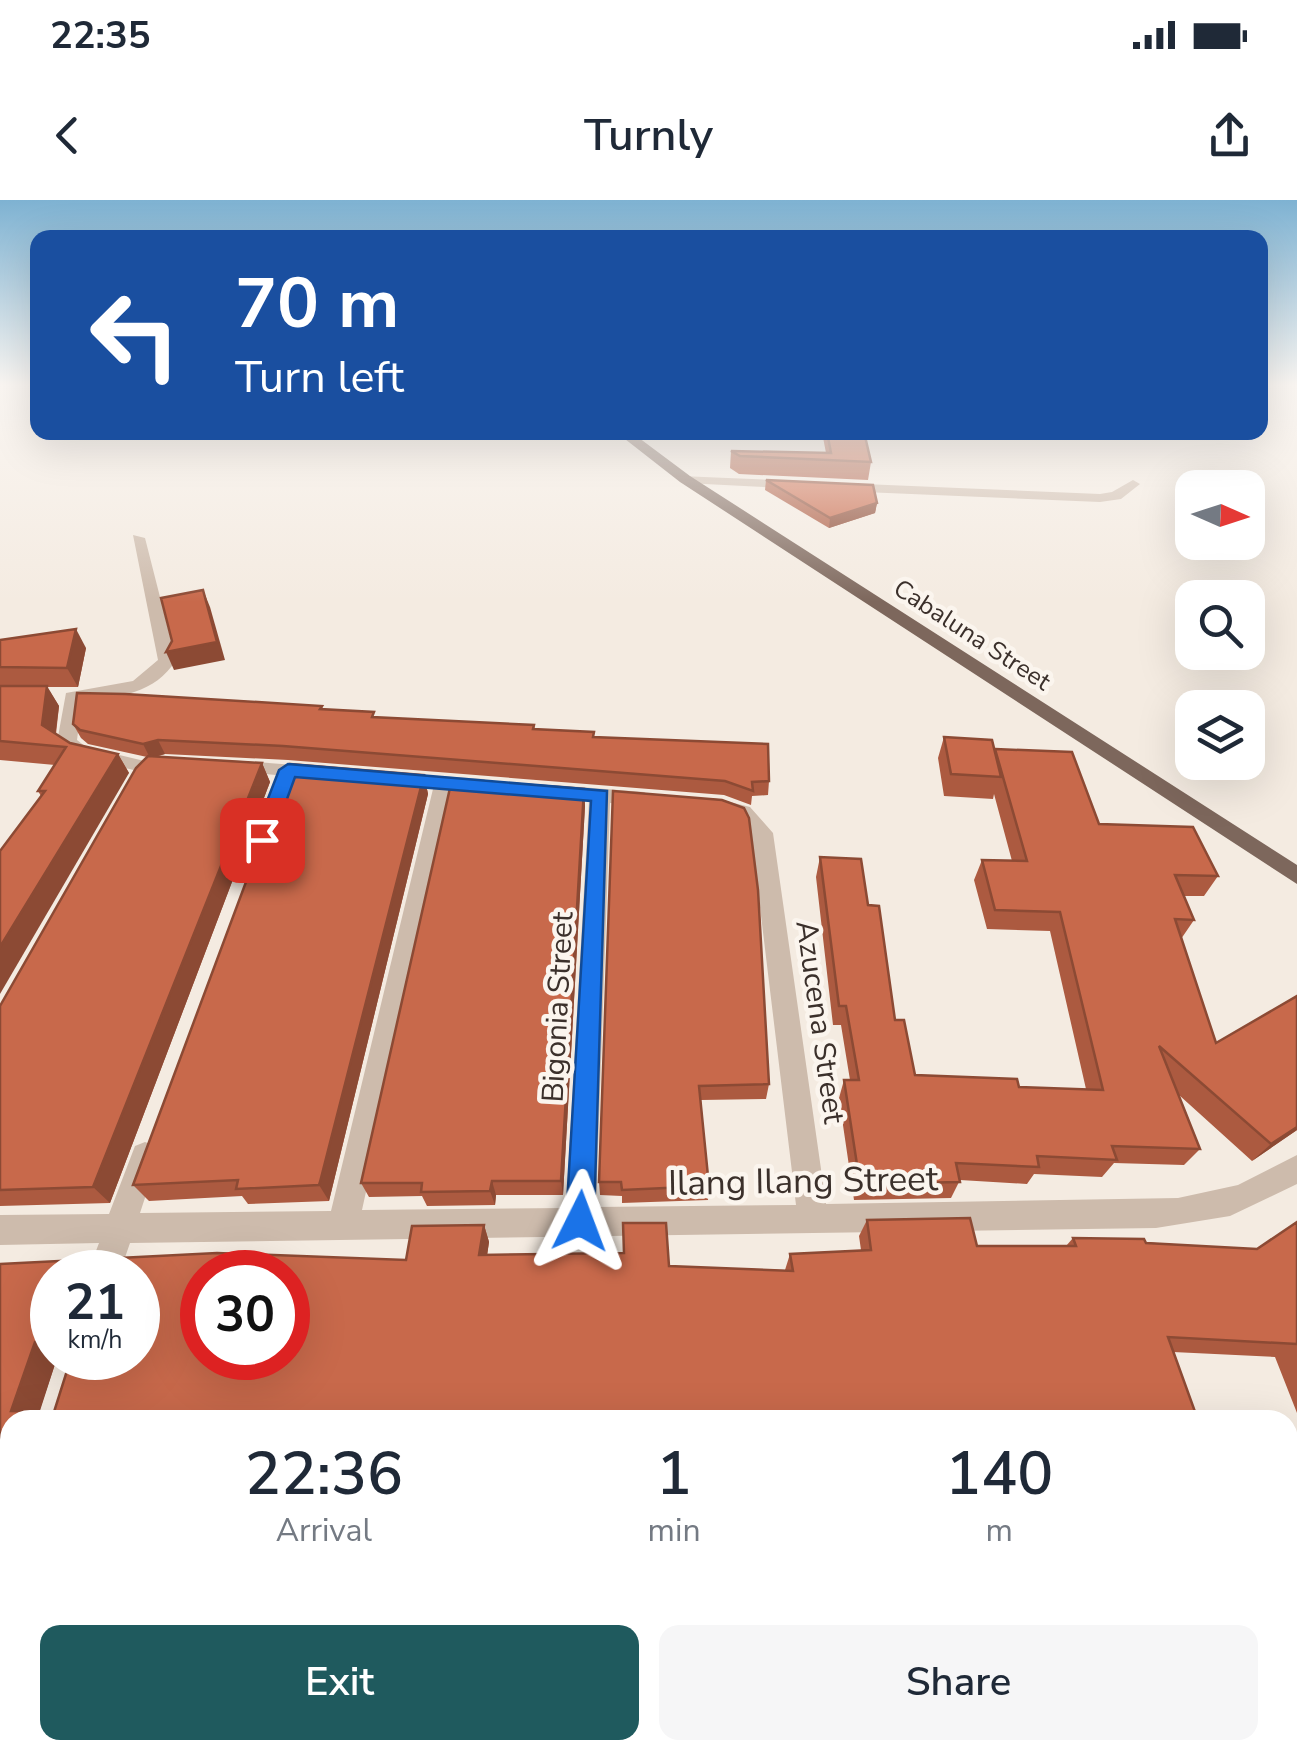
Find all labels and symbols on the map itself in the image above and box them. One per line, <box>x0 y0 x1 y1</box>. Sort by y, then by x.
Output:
north arrow <box>1175 470 1265 560</box>
street label: Cabaluna Street <box>887 571 1057 699</box>
pin <box>220 798 305 883</box>
street label: Bigonia Street <box>533 910 583 1103</box>
street label: Azucena Street <box>785 918 855 1127</box>
street label: Ilang Ilang Street <box>668 1155 939 1207</box>
position arrow <box>528 1169 632 1273</box>
speed limit sign: 30 <box>180 1250 310 1380</box>

